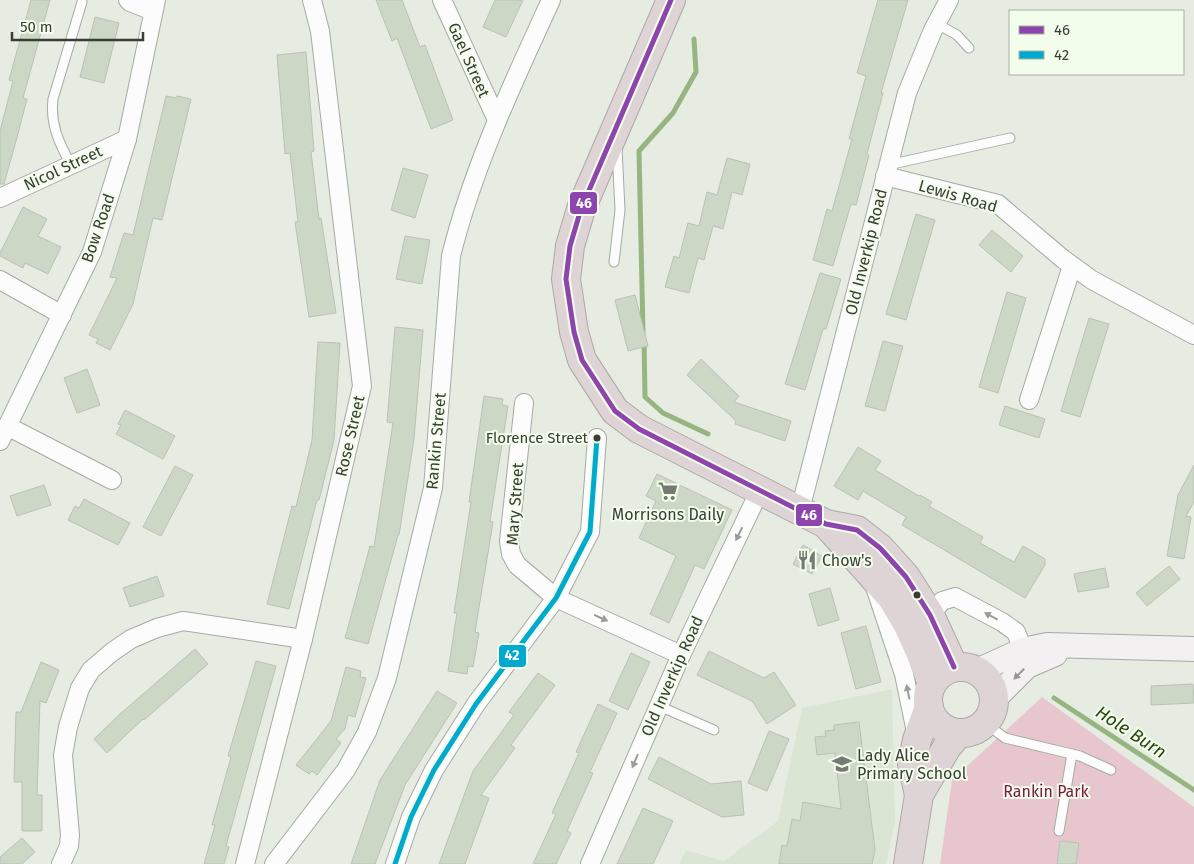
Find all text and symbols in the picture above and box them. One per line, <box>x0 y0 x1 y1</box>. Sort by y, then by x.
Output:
scale bar <box>12 10 144 42</box>
legend <box>1009 10 1184 75</box>
text: 50 m <box>20 18 53 36</box>
street label: Gael Street <box>444 20 494 101</box>
text: 46 <box>1054 21 1070 39</box>
text: 42 <box>1054 46 1069 64</box>
street label: Nicol Street <box>21 141 105 194</box>
street label: Lewis Road <box>917 176 999 216</box>
street label: Old Inverkip Road <box>841 187 891 317</box>
street label: Bow Road <box>77 191 119 265</box>
line badge: 46 <box>569 191 598 215</box>
text: 46 <box>576 195 592 212</box>
street label: Rankin Street <box>422 391 450 490</box>
street label: Rose Street <box>331 393 369 478</box>
place label: Florence Street <box>486 429 589 447</box>
marker: Florence Street <box>592 433 602 443</box>
street label: Mary Street <box>503 462 527 546</box>
supermarket icon: Morrisons Daily <box>657 480 679 502</box>
line badge: 46 <box>795 503 823 527</box>
place label: Morrisons Daily <box>612 505 724 524</box>
text: 46 <box>801 507 817 524</box>
one-way arrow <box>734 527 742 541</box>
restaurant icon: Chow's <box>796 549 818 571</box>
place label: Chow's <box>822 551 872 570</box>
unlabelled marker <box>912 590 922 600</box>
one-way arrow <box>984 612 999 620</box>
street label: Old Inverkip Road <box>637 613 707 739</box>
one-way arrow <box>594 615 608 623</box>
line badge: 42 <box>498 644 527 668</box>
text: 42 <box>505 647 519 664</box>
one-way arrow <box>1013 668 1025 680</box>
one-way arrow <box>904 685 912 700</box>
water label: Hole Burn <box>1091 701 1171 763</box>
place label: Lady Alice Primary School <box>857 746 967 783</box>
school or university icon: Lady Alice Primary School <box>831 753 853 775</box>
one-way arrow <box>630 754 638 768</box>
park label: Rankin Park <box>1003 782 1090 801</box>

